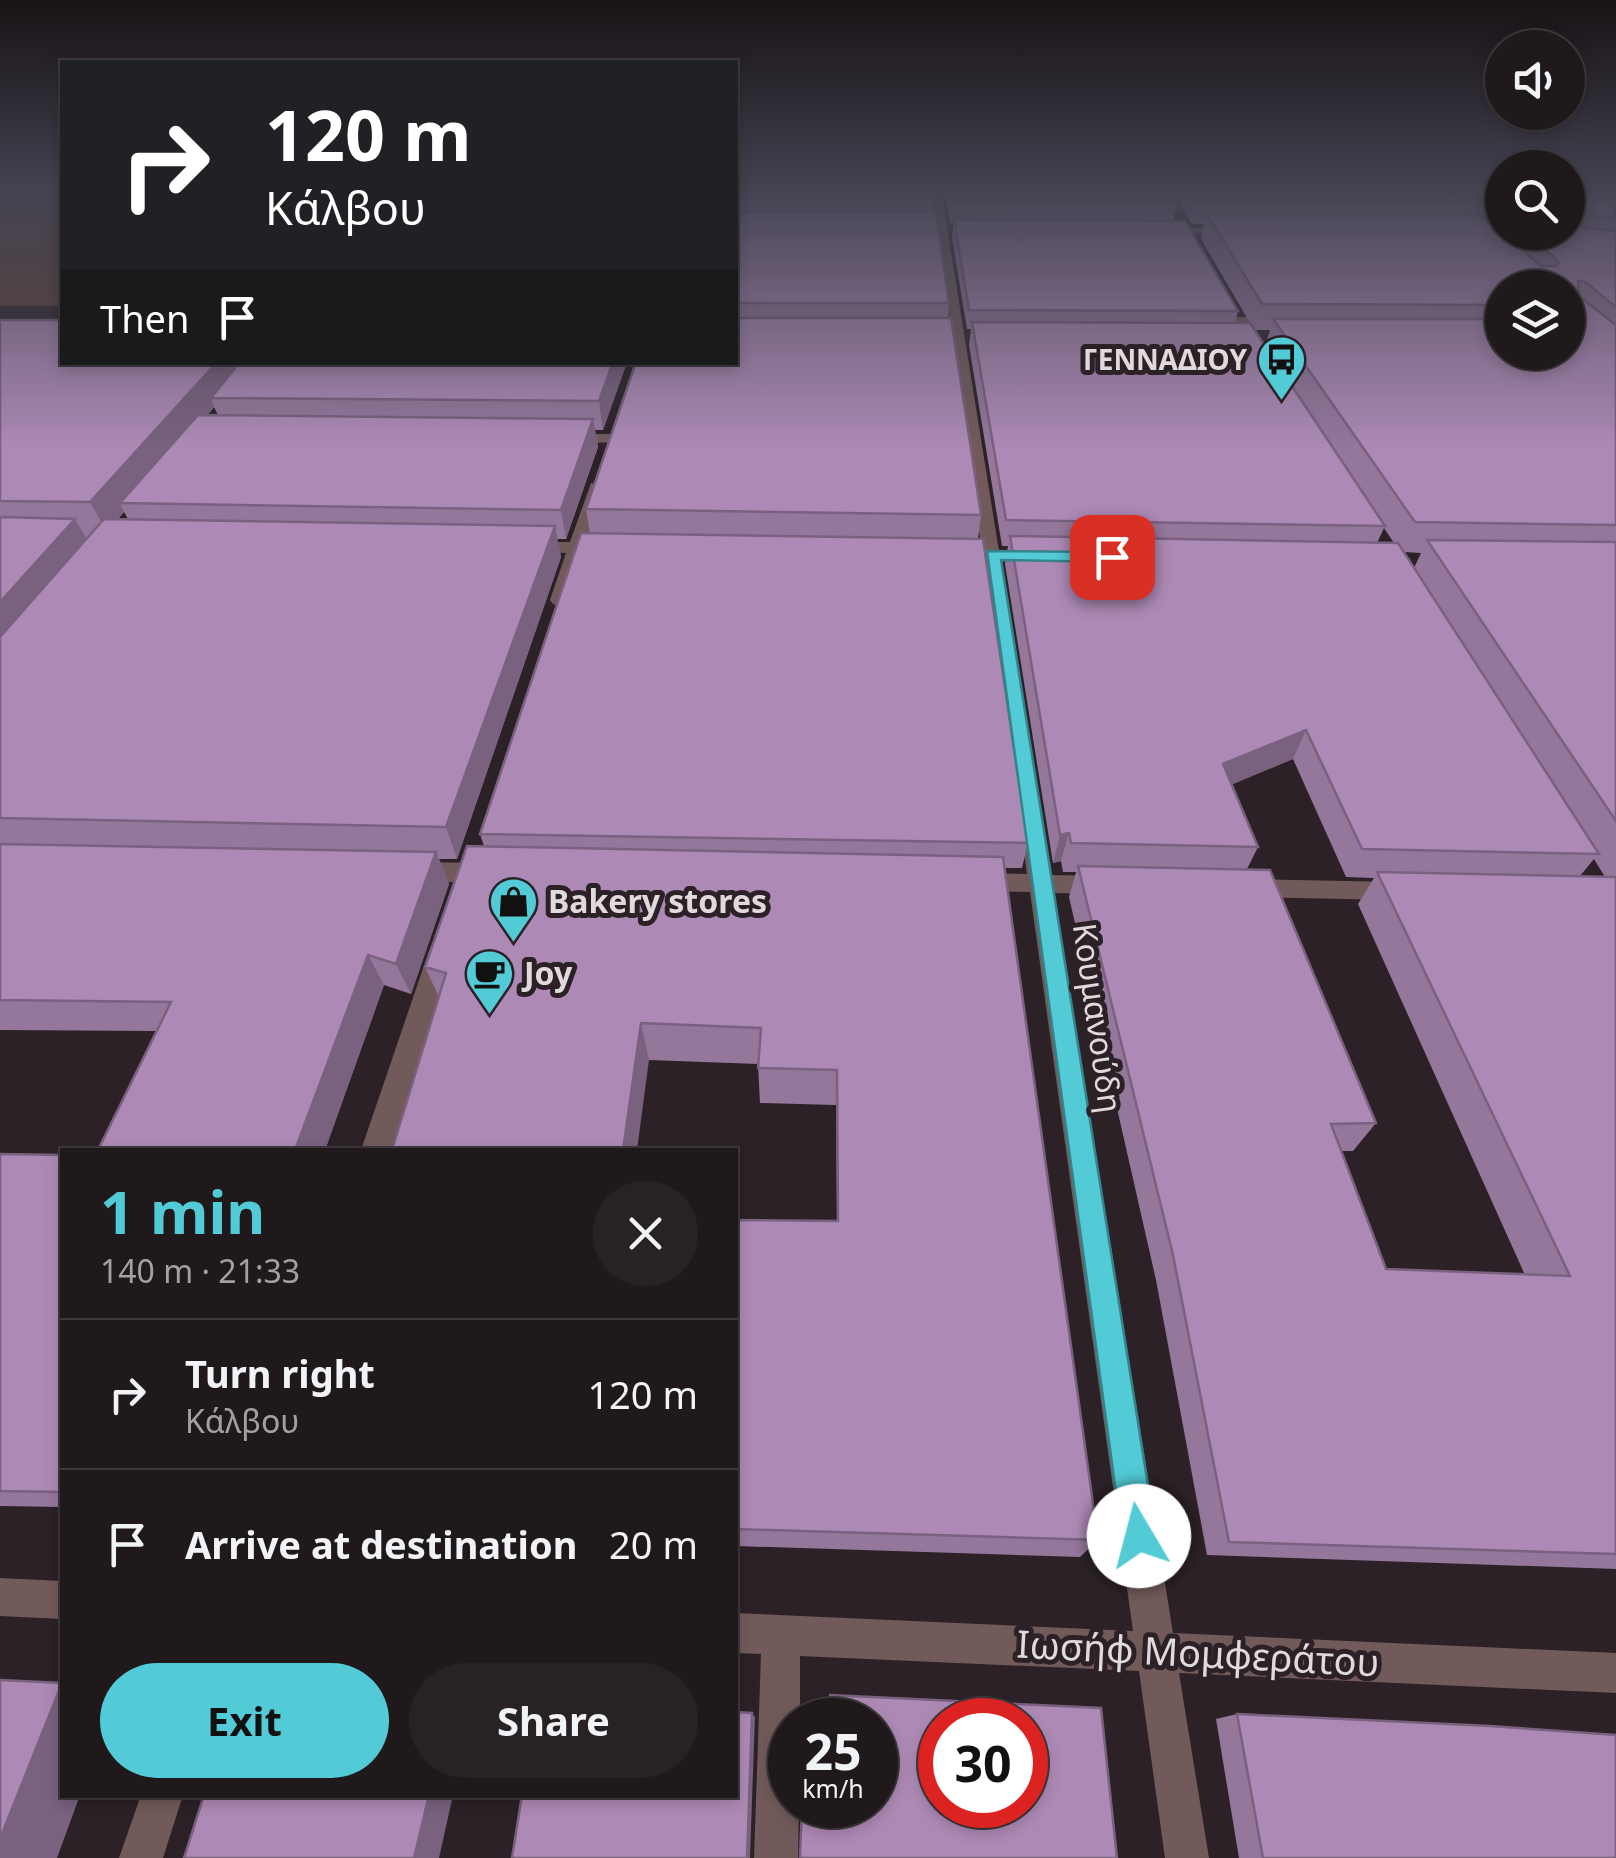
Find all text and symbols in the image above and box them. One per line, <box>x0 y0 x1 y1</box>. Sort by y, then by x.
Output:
map controls <box>1485 30 1585 370</box>
button: sound <box>1485 30 1585 130</box>
text: 120 m <box>265 86 472 182</box>
icon: right <box>100 100 230 230</box>
button: search <box>1485 150 1585 250</box>
text: Κάλβου <box>265 177 426 238</box>
button: layers <box>1485 270 1585 370</box>
icon: arrive <box>210 290 265 345</box>
text: Then <box>100 292 190 344</box>
bus stop icon: ΓΕΝΝΑΔΙΟΥ <box>1256 334 1308 402</box>
place label: ΓΕΝΝΑΔΙΟΥ <box>1083 340 1247 378</box>
pin <box>1070 515 1155 600</box>
icon: arrive <box>1085 530 1140 585</box>
shop icon: Bakery stores <box>487 876 539 944</box>
place label: Bakery stores <box>548 879 767 922</box>
street label: Κουμανούδη <box>1064 920 1133 1115</box>
cafe icon: Joy <box>463 948 515 1016</box>
place label: Joy <box>521 951 573 994</box>
text: 1 min <box>100 1170 265 1252</box>
button: close <box>593 1181 698 1286</box>
text: 140 m · 21:33 <box>100 1249 300 1292</box>
text: Turn right <box>185 1347 375 1399</box>
icon: right <box>100 1367 155 1422</box>
text: 120 m <box>587 1368 698 1420</box>
text: Κάλβου <box>185 1399 299 1442</box>
position arrow <box>1087 1484 1191 1588</box>
icon: arrive <box>100 1517 155 1572</box>
text: Arrive at destination <box>185 1518 577 1570</box>
text: 20 m <box>609 1518 698 1570</box>
street label: Ιωσήφ Μομφεράτου <box>1015 1617 1381 1687</box>
button: Exit <box>100 1663 389 1778</box>
button: Share <box>409 1663 698 1778</box>
speed limit sign: 30 <box>918 1698 1048 1828</box>
text: 25 <box>804 1717 862 1785</box>
text: km/h <box>802 1771 864 1805</box>

